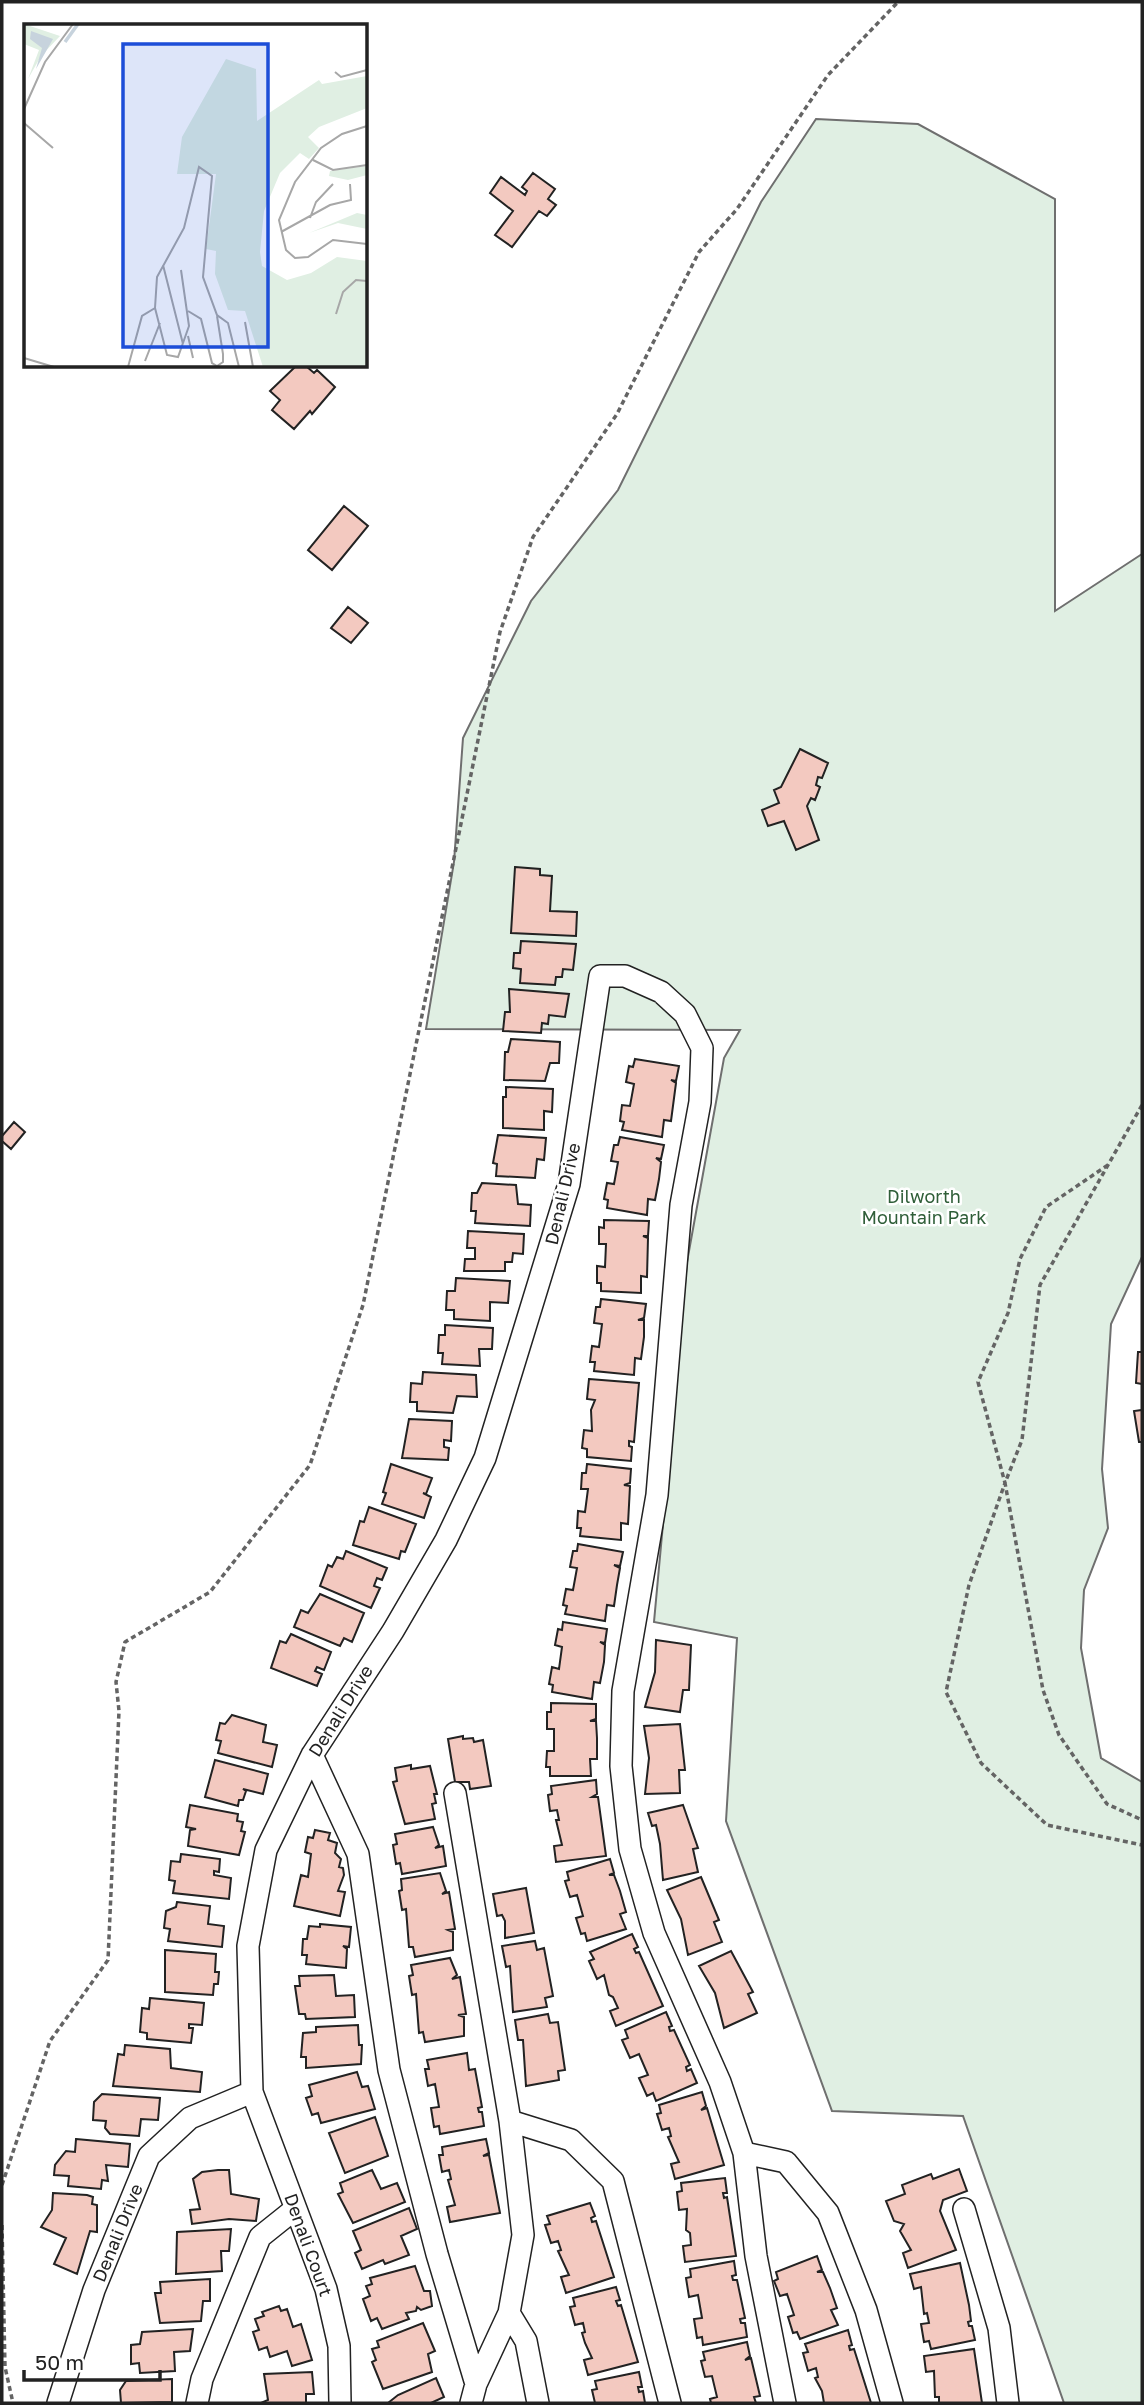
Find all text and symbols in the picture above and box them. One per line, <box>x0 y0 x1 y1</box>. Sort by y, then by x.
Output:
inset map <box>24 24 368 368</box>
street label: Denali Drive <box>540 1141 584 1247</box>
park label: Dilworth Mountain Park <box>862 1185 986 1228</box>
street label: Denali Drive <box>303 1661 377 1760</box>
street label: Denali Drive <box>87 2180 147 2285</box>
street label: Denali Court <box>280 2190 338 2299</box>
scale bar <box>24 2338 161 2382</box>
text: 50 m <box>35 2349 84 2375</box>

